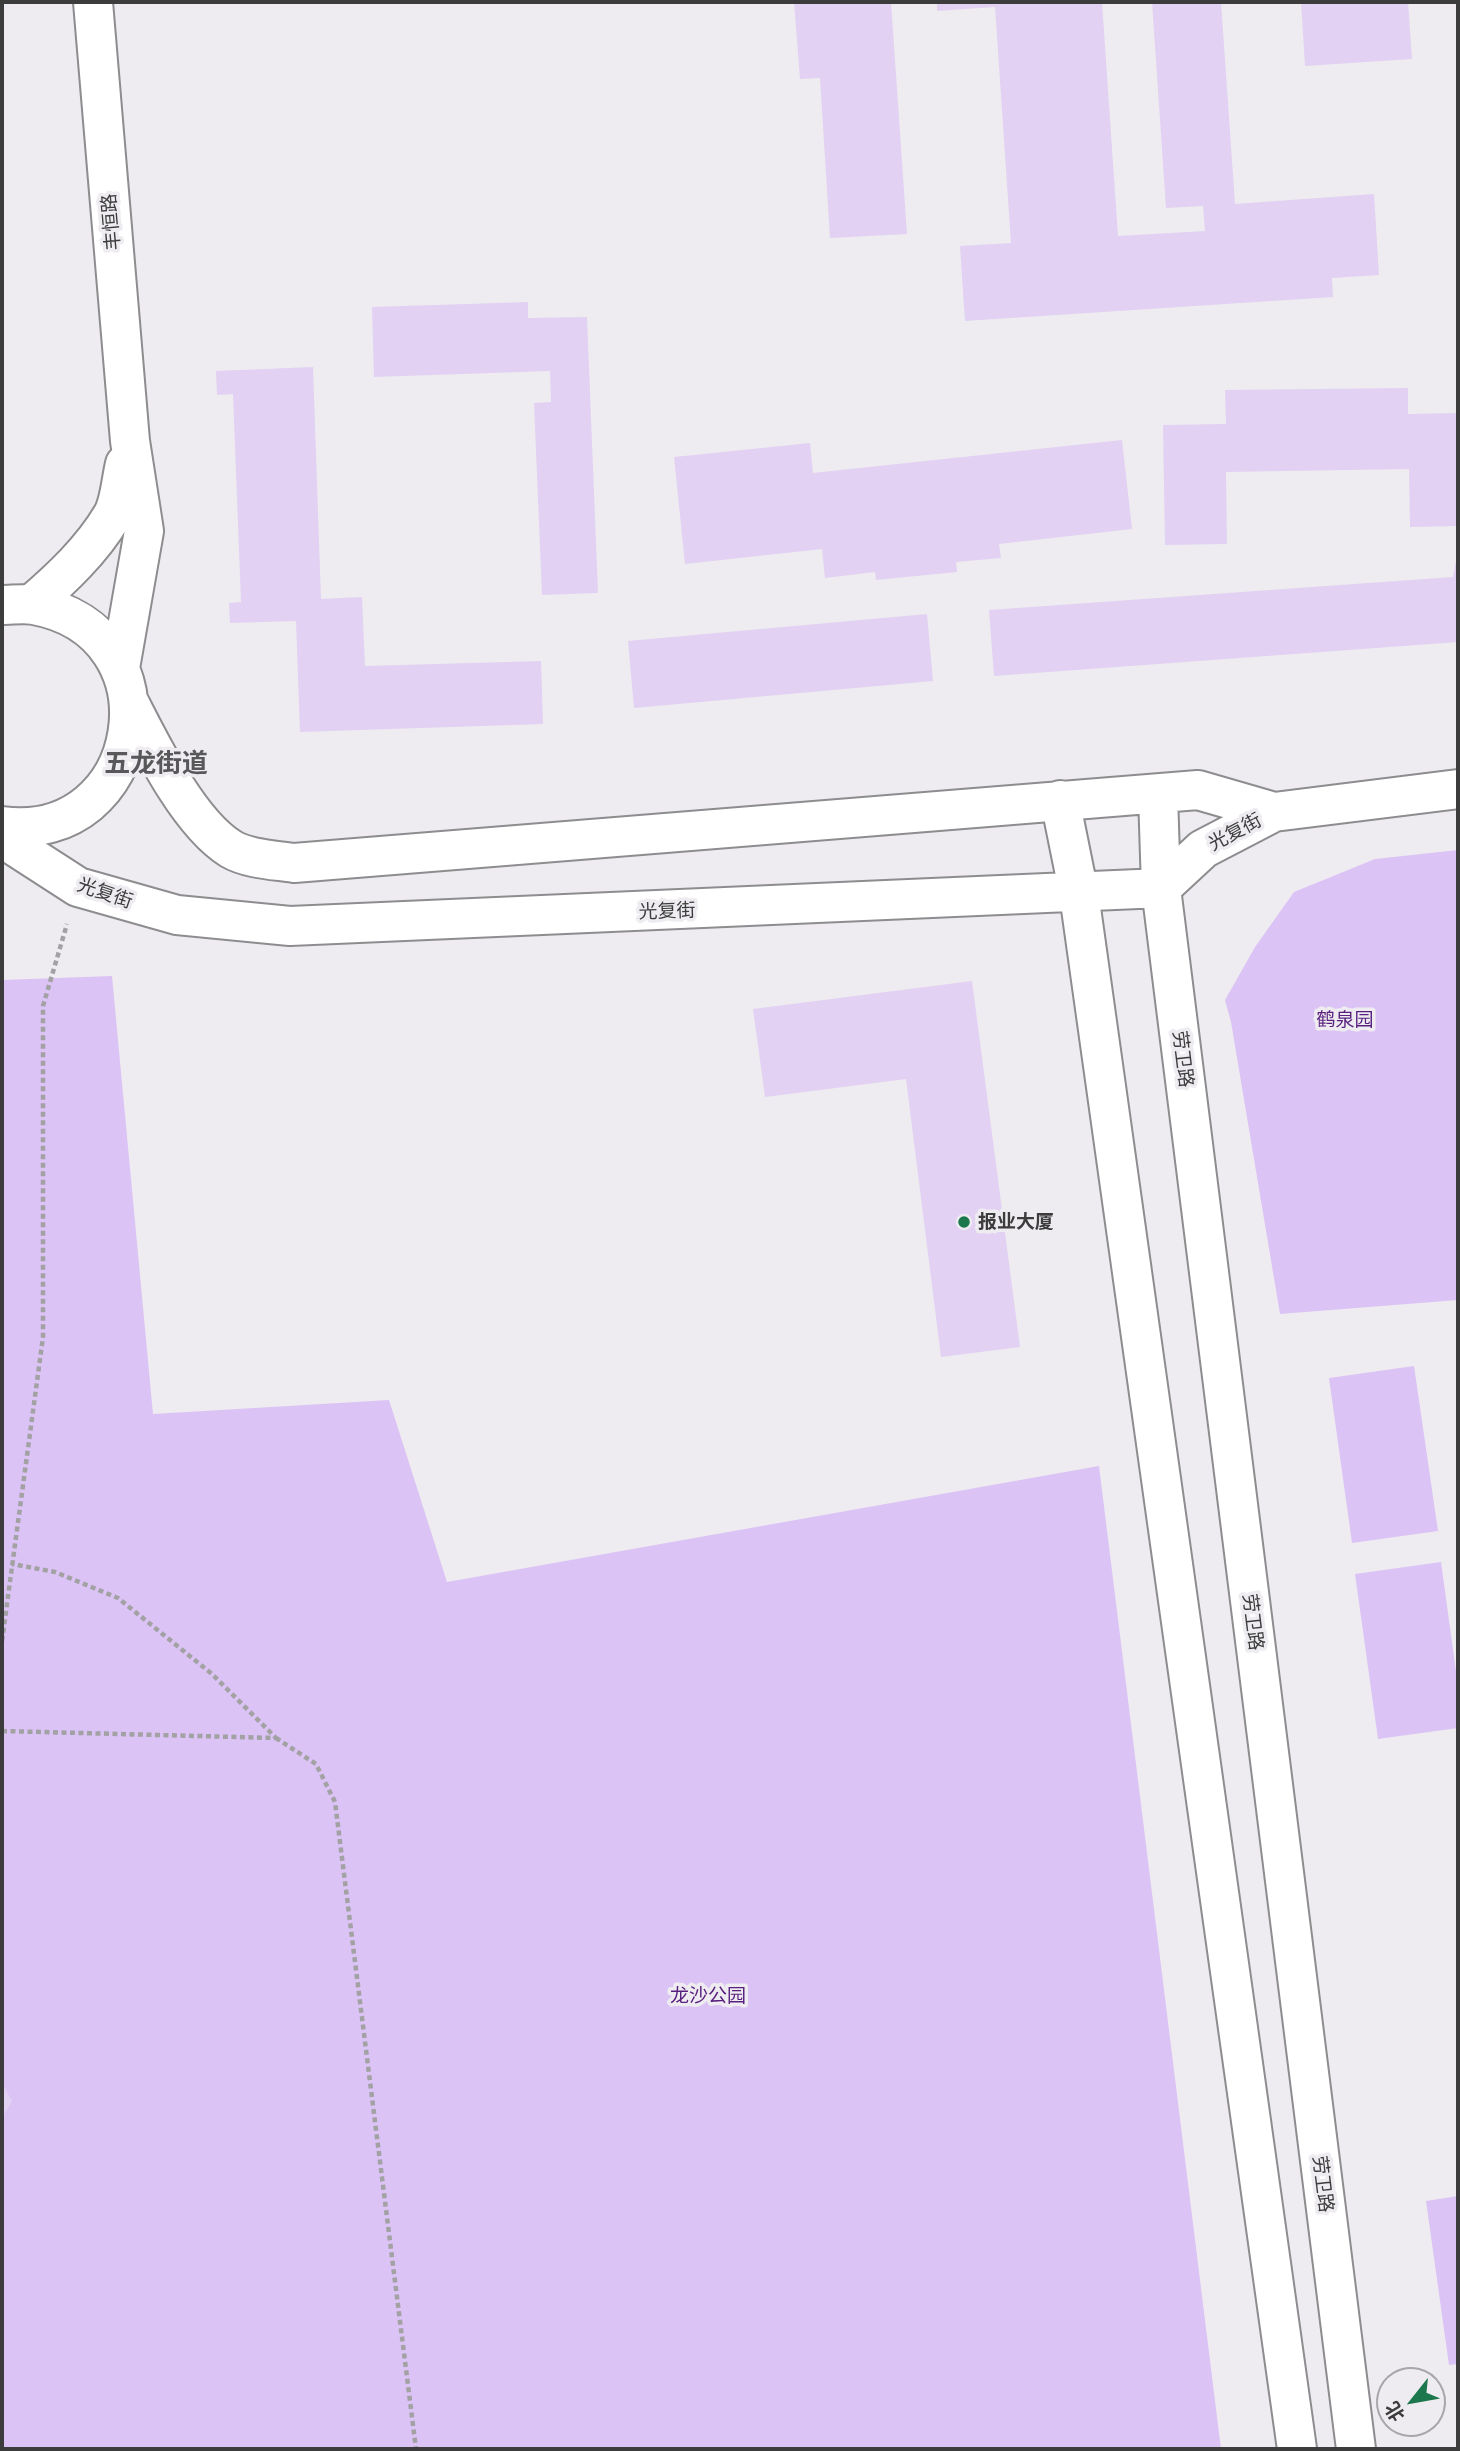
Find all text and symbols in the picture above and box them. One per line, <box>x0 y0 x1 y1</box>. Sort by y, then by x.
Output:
street label: 丰恒路 <box>97 193 125 251</box>
district label: 五龙街道 <box>104 747 208 779</box>
street label: 光复街 <box>1204 809 1266 855</box>
street label: 光复街 <box>74 873 136 913</box>
street label: 光复街 <box>638 899 696 923</box>
park label: 鹤泉园 <box>1317 1009 1373 1031</box>
street label: 劳卫路 <box>1168 1029 1198 1089</box>
place label: 报业大厦 <box>978 1211 1054 1233</box>
marker: 报业大厦 <box>956 1214 972 1230</box>
street label: 劳卫路 <box>1238 1592 1268 1652</box>
park label: 龙沙公园 <box>670 1985 746 2007</box>
street label: 劳卫路 <box>1308 2154 1338 2214</box>
north arrow <box>1376 2367 1446 2437</box>
text: 北 <box>1380 2398 1409 2426</box>

